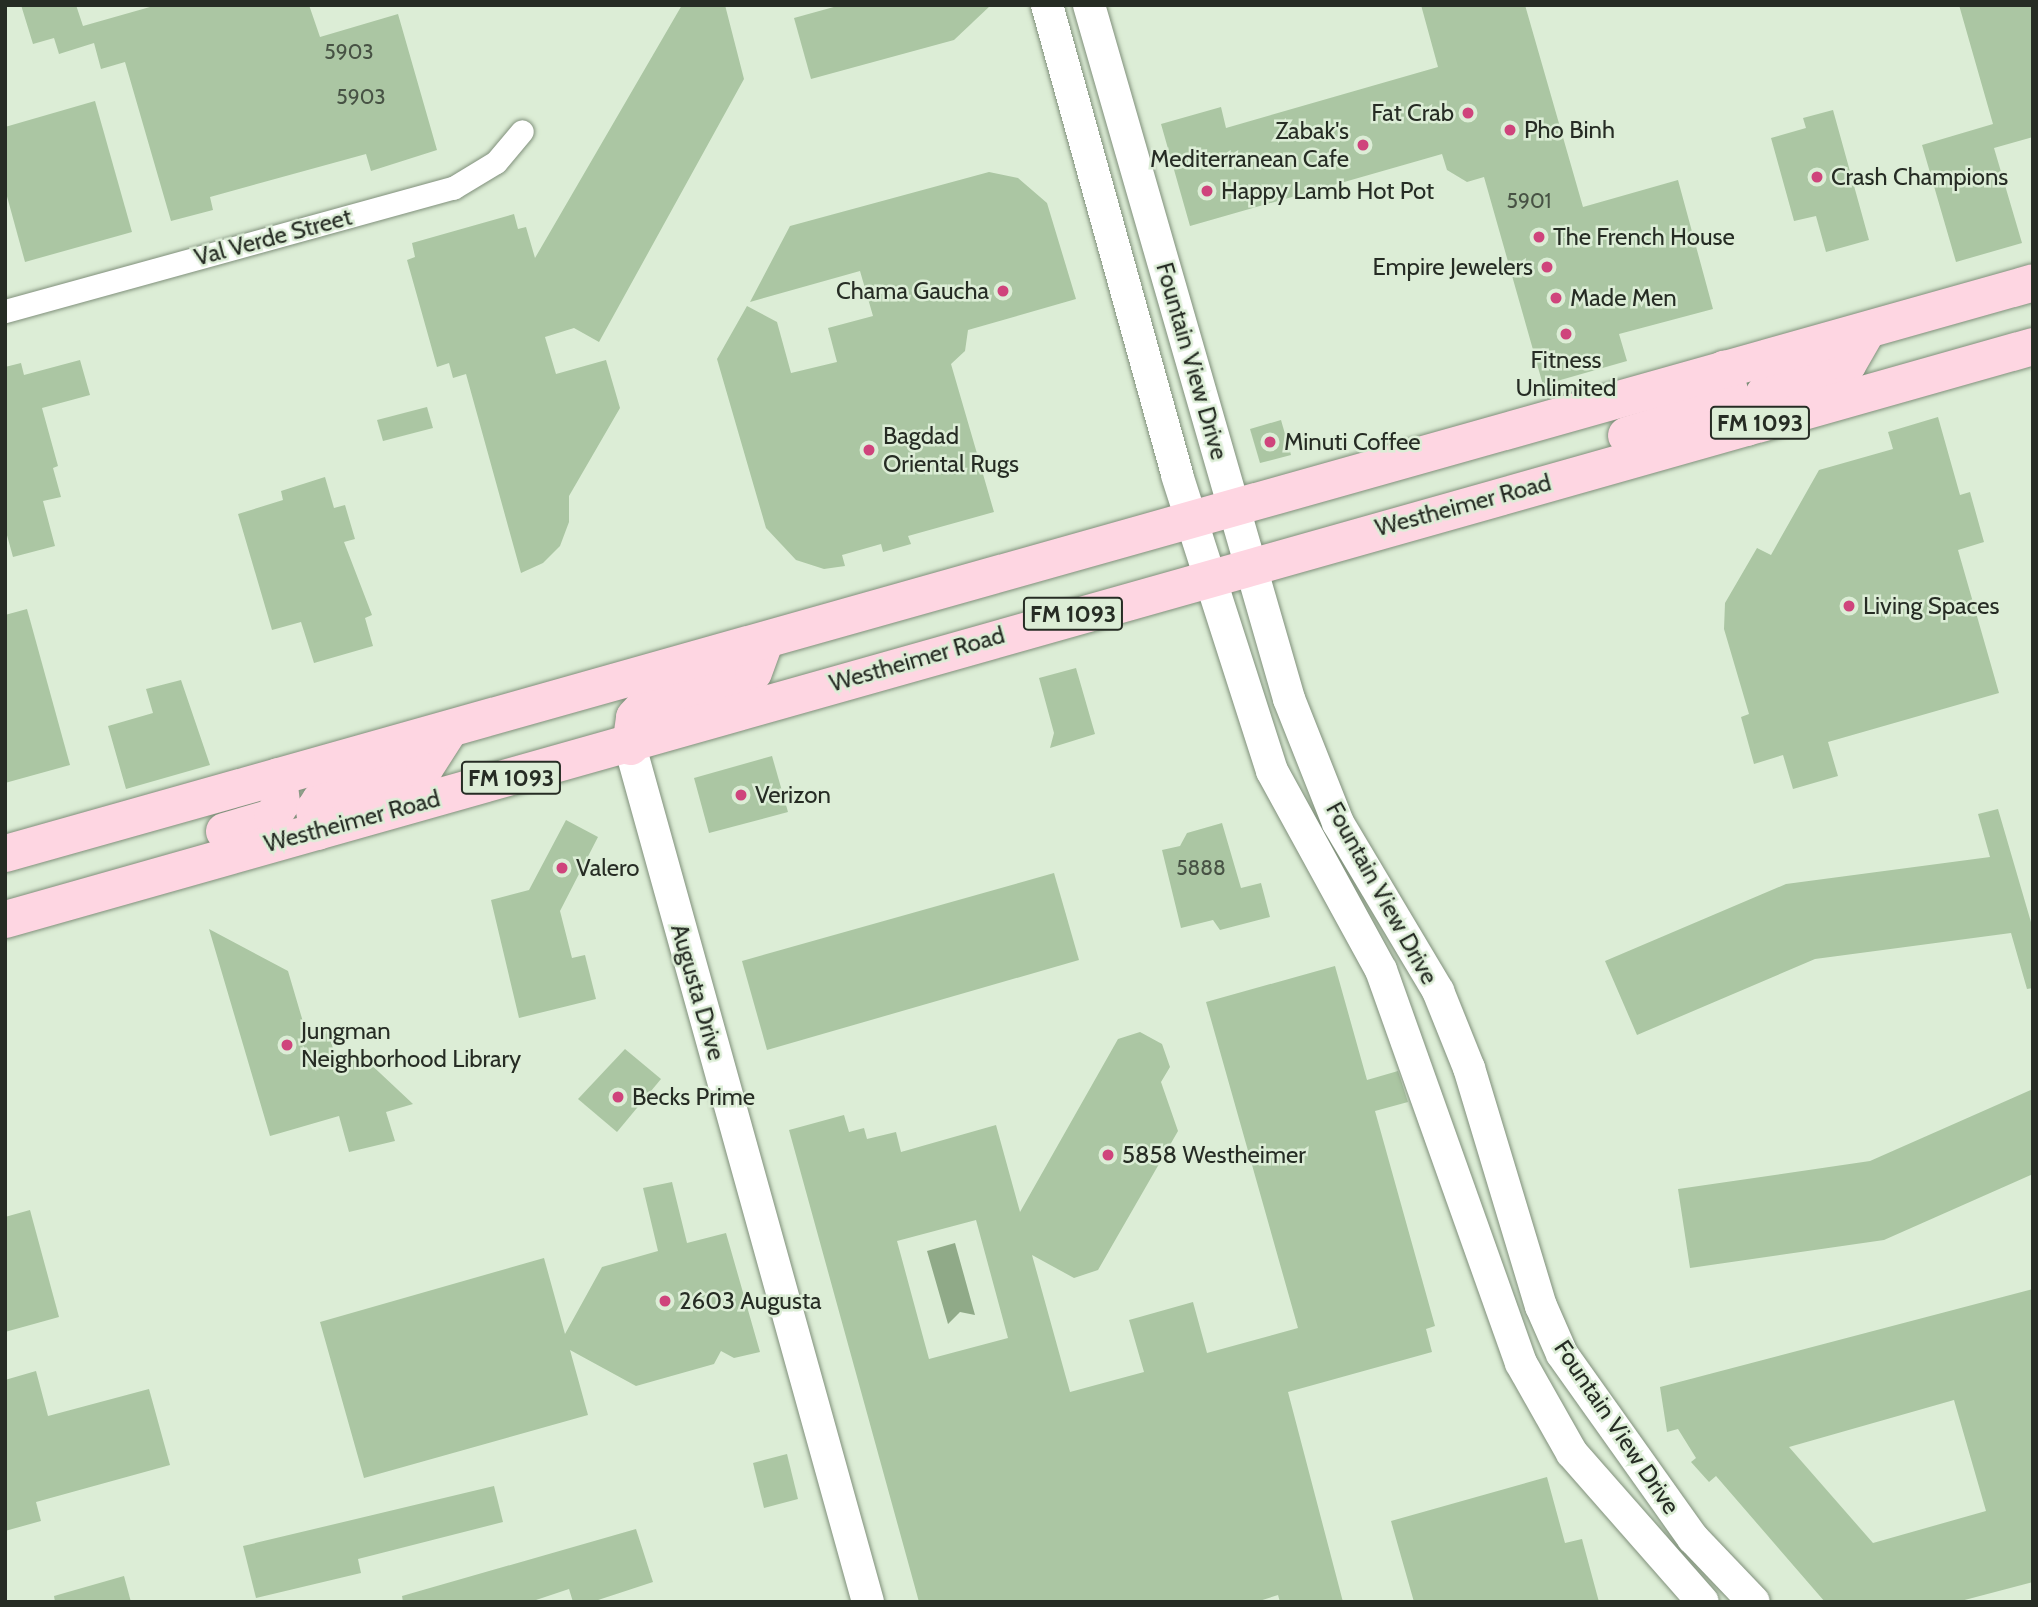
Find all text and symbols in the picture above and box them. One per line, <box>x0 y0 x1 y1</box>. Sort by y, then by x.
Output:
house number: 5903 <box>324 39 374 65</box>
house number: 5903 <box>336 84 386 110</box>
place label: Fat Crab <box>1371 99 1454 127</box>
marker: Fat Crab <box>1460 105 1476 121</box>
place label: Pho Binh <box>1524 116 1615 144</box>
place label: Zabak's Mediterranean Cafe <box>1150 117 1349 173</box>
marker: Pho Binh <box>1502 122 1518 138</box>
marker: Zabak's Mediterranean Cafe <box>1355 137 1371 153</box>
place label: Crash Champions <box>1831 163 2008 191</box>
marker: Crash Champions <box>1809 169 1825 185</box>
place label: Happy Lamb Hot Pot <box>1221 177 1434 205</box>
marker: Happy Lamb Hot Pot <box>1199 183 1215 199</box>
house number: 5901 <box>1507 188 1551 214</box>
street label: Val Verde Street <box>191 202 355 272</box>
place label: The French House <box>1553 223 1735 251</box>
marker: The French House <box>1531 229 1547 245</box>
place label: Empire Jewelers <box>1372 253 1533 281</box>
street label: Fountain View Drive <box>1150 259 1234 463</box>
marker: Empire Jewelers <box>1539 259 1555 275</box>
place label: Chama Gaucha <box>836 277 989 305</box>
marker: Chama Gaucha <box>995 283 1011 299</box>
place label: Made Men <box>1570 284 1677 312</box>
marker: Made Men <box>1548 290 1564 306</box>
marker: Fitness Unlimited <box>1558 326 1574 342</box>
place label: Fitness Unlimited <box>1516 346 1616 402</box>
road number: FM 1093 <box>1709 404 1811 442</box>
place label: Bagdad Oriental Rugs <box>883 422 1019 478</box>
place label: Minuti Coffee <box>1284 428 1421 456</box>
marker: Minuti Coffee <box>1262 434 1278 450</box>
marker: Bagdad Oriental Rugs <box>861 442 877 458</box>
street label: Westheimer Road <box>1372 468 1554 542</box>
place label: Living Spaces <box>1863 592 1999 620</box>
road number: FM 1093 <box>1022 594 1124 634</box>
marker: Living Spaces <box>1841 598 1857 614</box>
street label: Westheimer Road <box>826 620 1008 698</box>
road number: FM 1093 <box>460 758 562 798</box>
place label: Verizon <box>755 781 831 809</box>
street label: Westheimer Road <box>261 784 443 858</box>
marker: Verizon <box>733 787 749 803</box>
street label: Fountain View Drive <box>1320 797 1444 989</box>
place label: Valero <box>576 854 640 882</box>
house number: 5888 <box>1176 855 1226 881</box>
marker: Valero <box>554 860 570 876</box>
street label: Augusta Drive <box>665 921 731 1063</box>
place label: Jungman Neighborhood Library <box>301 1017 521 1073</box>
marker: Jungman Neighborhood Library <box>279 1037 295 1053</box>
place label: Becks Prime <box>632 1083 755 1111</box>
marker: Becks Prime <box>610 1089 626 1105</box>
place label: 5858 Westheimer <box>1122 1141 1306 1169</box>
marker: 5858 Westheimer <box>1100 1147 1116 1163</box>
place label: 2603 Augusta <box>679 1287 821 1315</box>
marker: 2603 Augusta <box>657 1293 673 1309</box>
street label: Fountain View Drive <box>1548 1335 1686 1519</box>

